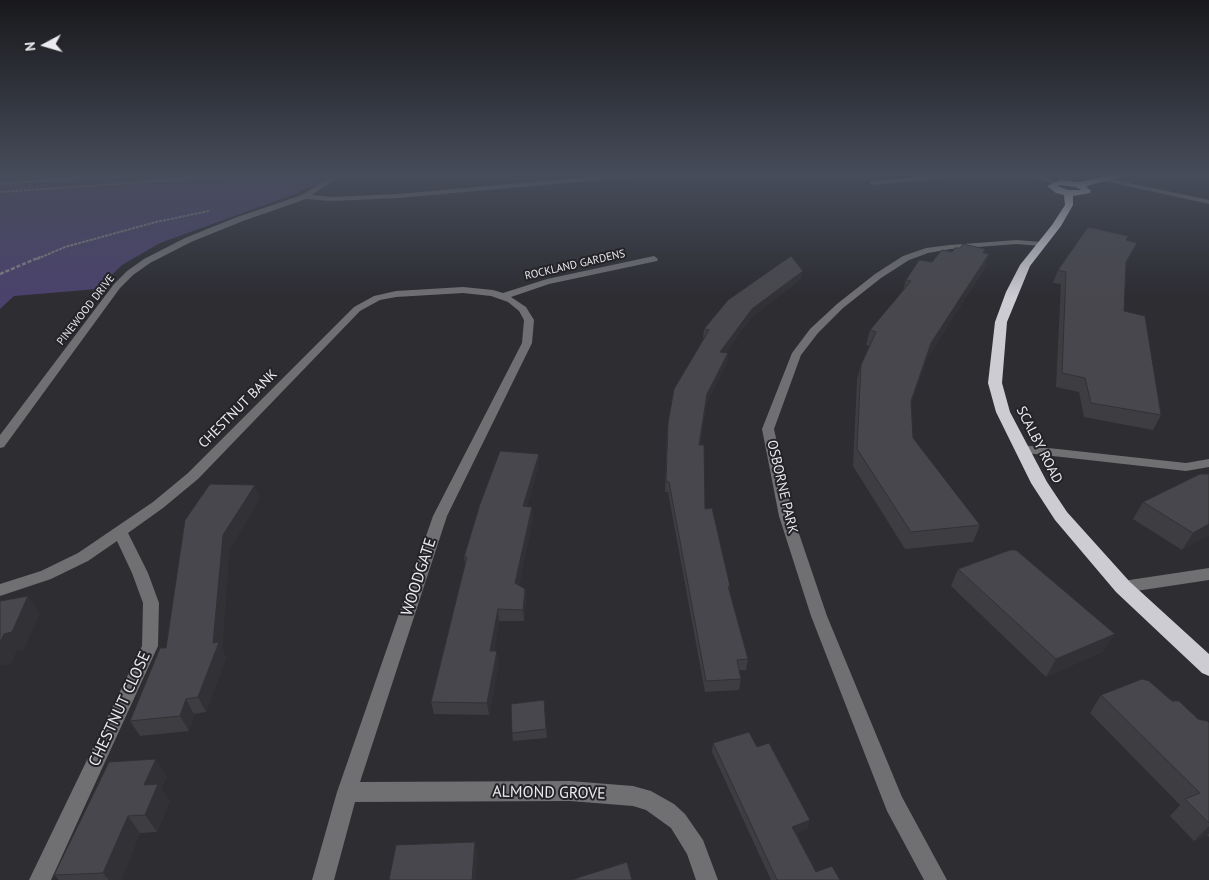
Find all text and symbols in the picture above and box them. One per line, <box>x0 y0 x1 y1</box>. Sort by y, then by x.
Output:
north arrow <box>20 20 70 70</box>
text: N <box>21 41 40 52</box>
street label: ROCKLAND GARDENS <box>524 247 626 283</box>
street label: PINEWOOD DRIVE <box>54 272 118 348</box>
street label: CHESTNUT BANK <box>195 366 281 452</box>
street label: SCALBY ROAD <box>1012 404 1066 486</box>
street label: OSBORNE PARK <box>763 438 801 536</box>
street label: WOODGATE <box>397 536 441 618</box>
street label: CHESTNUT CLOSE <box>85 648 155 770</box>
street label: ALMOND GROVE <box>492 782 606 804</box>

